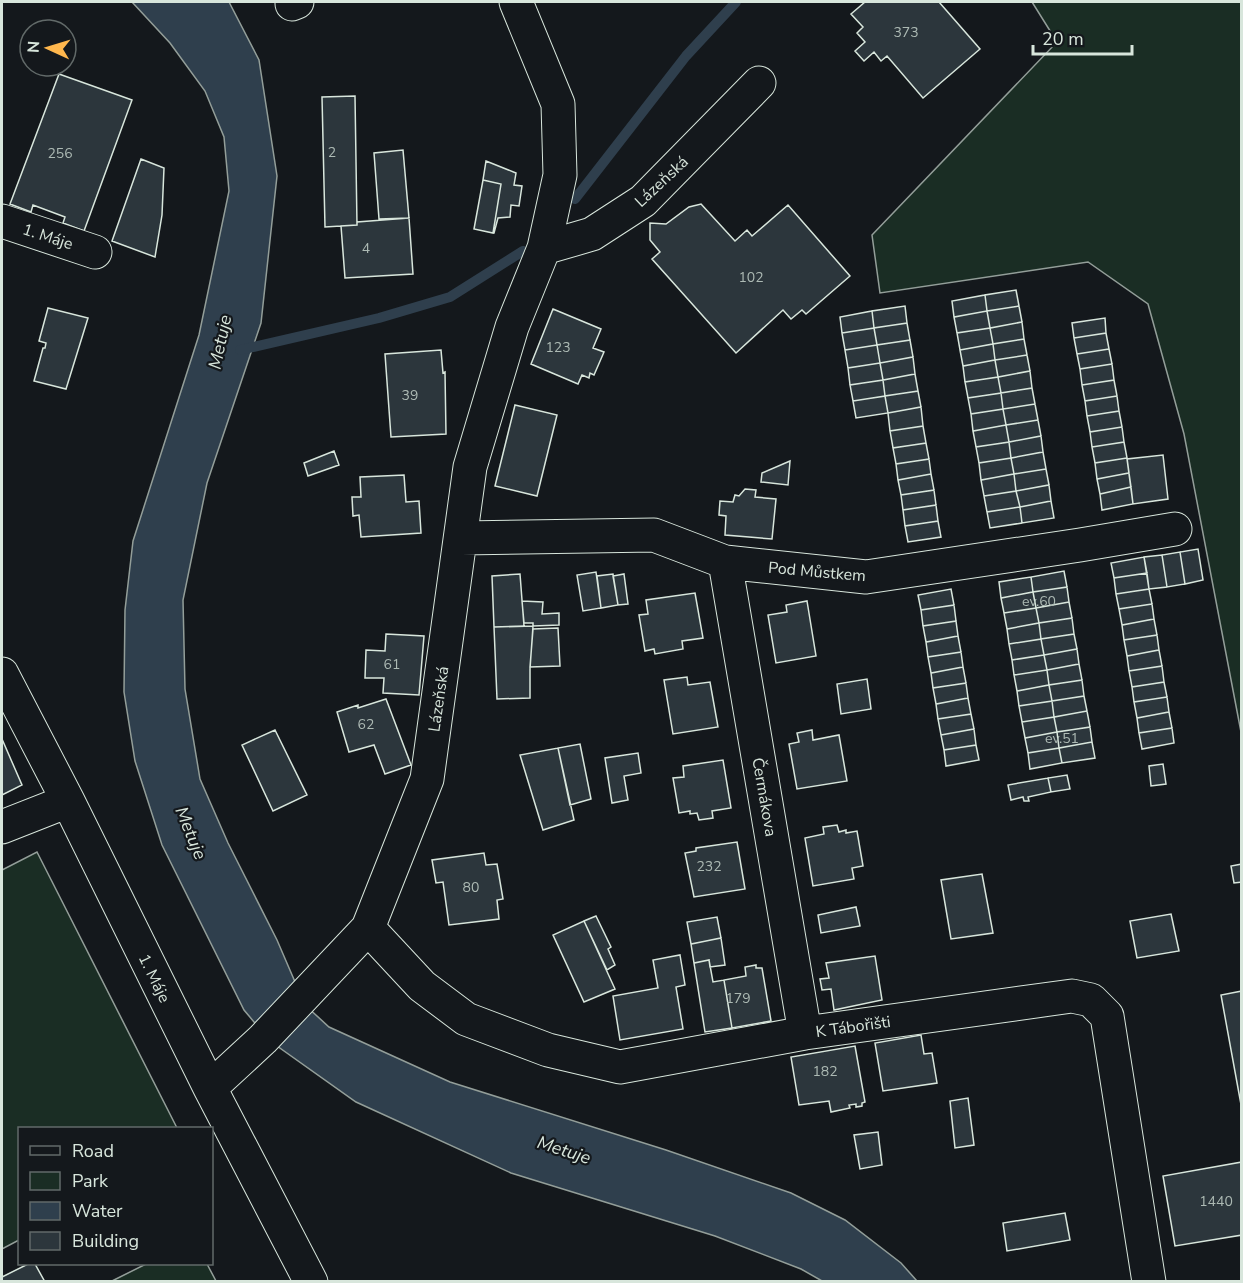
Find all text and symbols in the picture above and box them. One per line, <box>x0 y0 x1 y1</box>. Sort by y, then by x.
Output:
north arrow <box>18 18 78 78</box>
scale bar <box>1033 18 1132 56</box>
house number: 373 <box>893 23 919 42</box>
text: 20 m <box>1042 27 1084 51</box>
text: N <box>23 40 45 54</box>
house number: 2 <box>328 143 336 162</box>
house number: 256 <box>47 144 73 163</box>
street label: Lázeňská <box>630 151 693 212</box>
street label: 1. Máje <box>20 218 76 255</box>
house number: 4 <box>362 239 370 258</box>
house number: 102 <box>738 268 764 287</box>
water label: Metuje <box>203 312 238 371</box>
house number: 123 <box>545 338 571 357</box>
house number: 39 <box>402 386 418 405</box>
street label: Pod Můstkem <box>767 557 867 587</box>
house number: ev.60 <box>1022 592 1056 611</box>
house number: 61 <box>384 655 400 674</box>
street label: Lázeňská <box>423 665 454 733</box>
house number: 62 <box>358 715 374 734</box>
house number: ev.51 <box>1045 729 1079 748</box>
street label: Čermákova <box>746 756 782 838</box>
water label: Metuje <box>170 803 213 863</box>
house number: 232 <box>696 857 722 876</box>
house number: 80 <box>463 878 479 897</box>
street label: 1. Máje <box>133 950 175 1007</box>
house number: 179 <box>725 989 751 1008</box>
street label: K Tábořišti <box>814 1011 892 1043</box>
house number: 182 <box>812 1062 838 1081</box>
legend <box>18 1127 213 1265</box>
water label: Metuje <box>534 1130 594 1170</box>
text: Road <box>72 1139 114 1163</box>
text: Park <box>72 1169 109 1193</box>
house number: 1440 <box>1199 1192 1233 1211</box>
text: Water <box>72 1199 123 1223</box>
text: Building <box>72 1229 139 1253</box>

